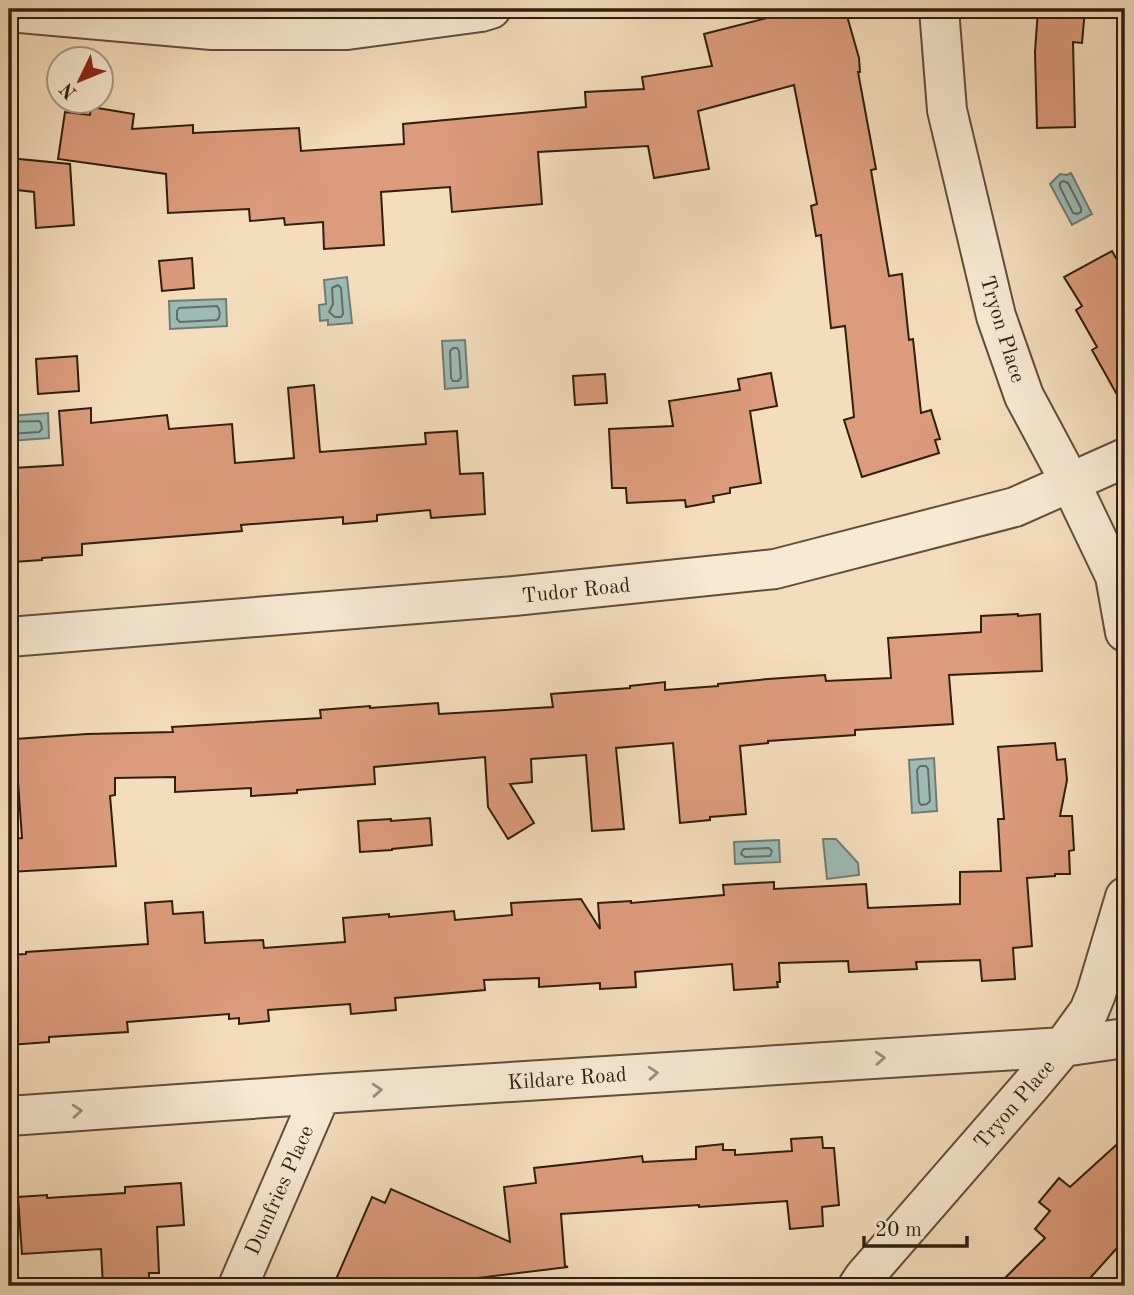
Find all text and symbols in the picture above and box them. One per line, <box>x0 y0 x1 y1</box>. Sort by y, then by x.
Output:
north arrow <box>46 46 116 116</box>
text: N <box>57 78 81 102</box>
street label: Tryon Place <box>975 274 1028 385</box>
street label: Tudor Road <box>521 575 631 608</box>
one-way arrow <box>875 1051 886 1066</box>
street label: Tryon Place <box>971 1056 1059 1154</box>
street label: Kildare Road <box>507 1065 627 1094</box>
one-way arrow <box>648 1066 659 1081</box>
one-way arrow <box>372 1083 383 1098</box>
one-way arrow <box>72 1104 83 1119</box>
street label: Dumfries Place <box>242 1123 318 1259</box>
scale bar <box>864 1204 968 1248</box>
text: 20 m <box>875 1220 922 1241</box>

